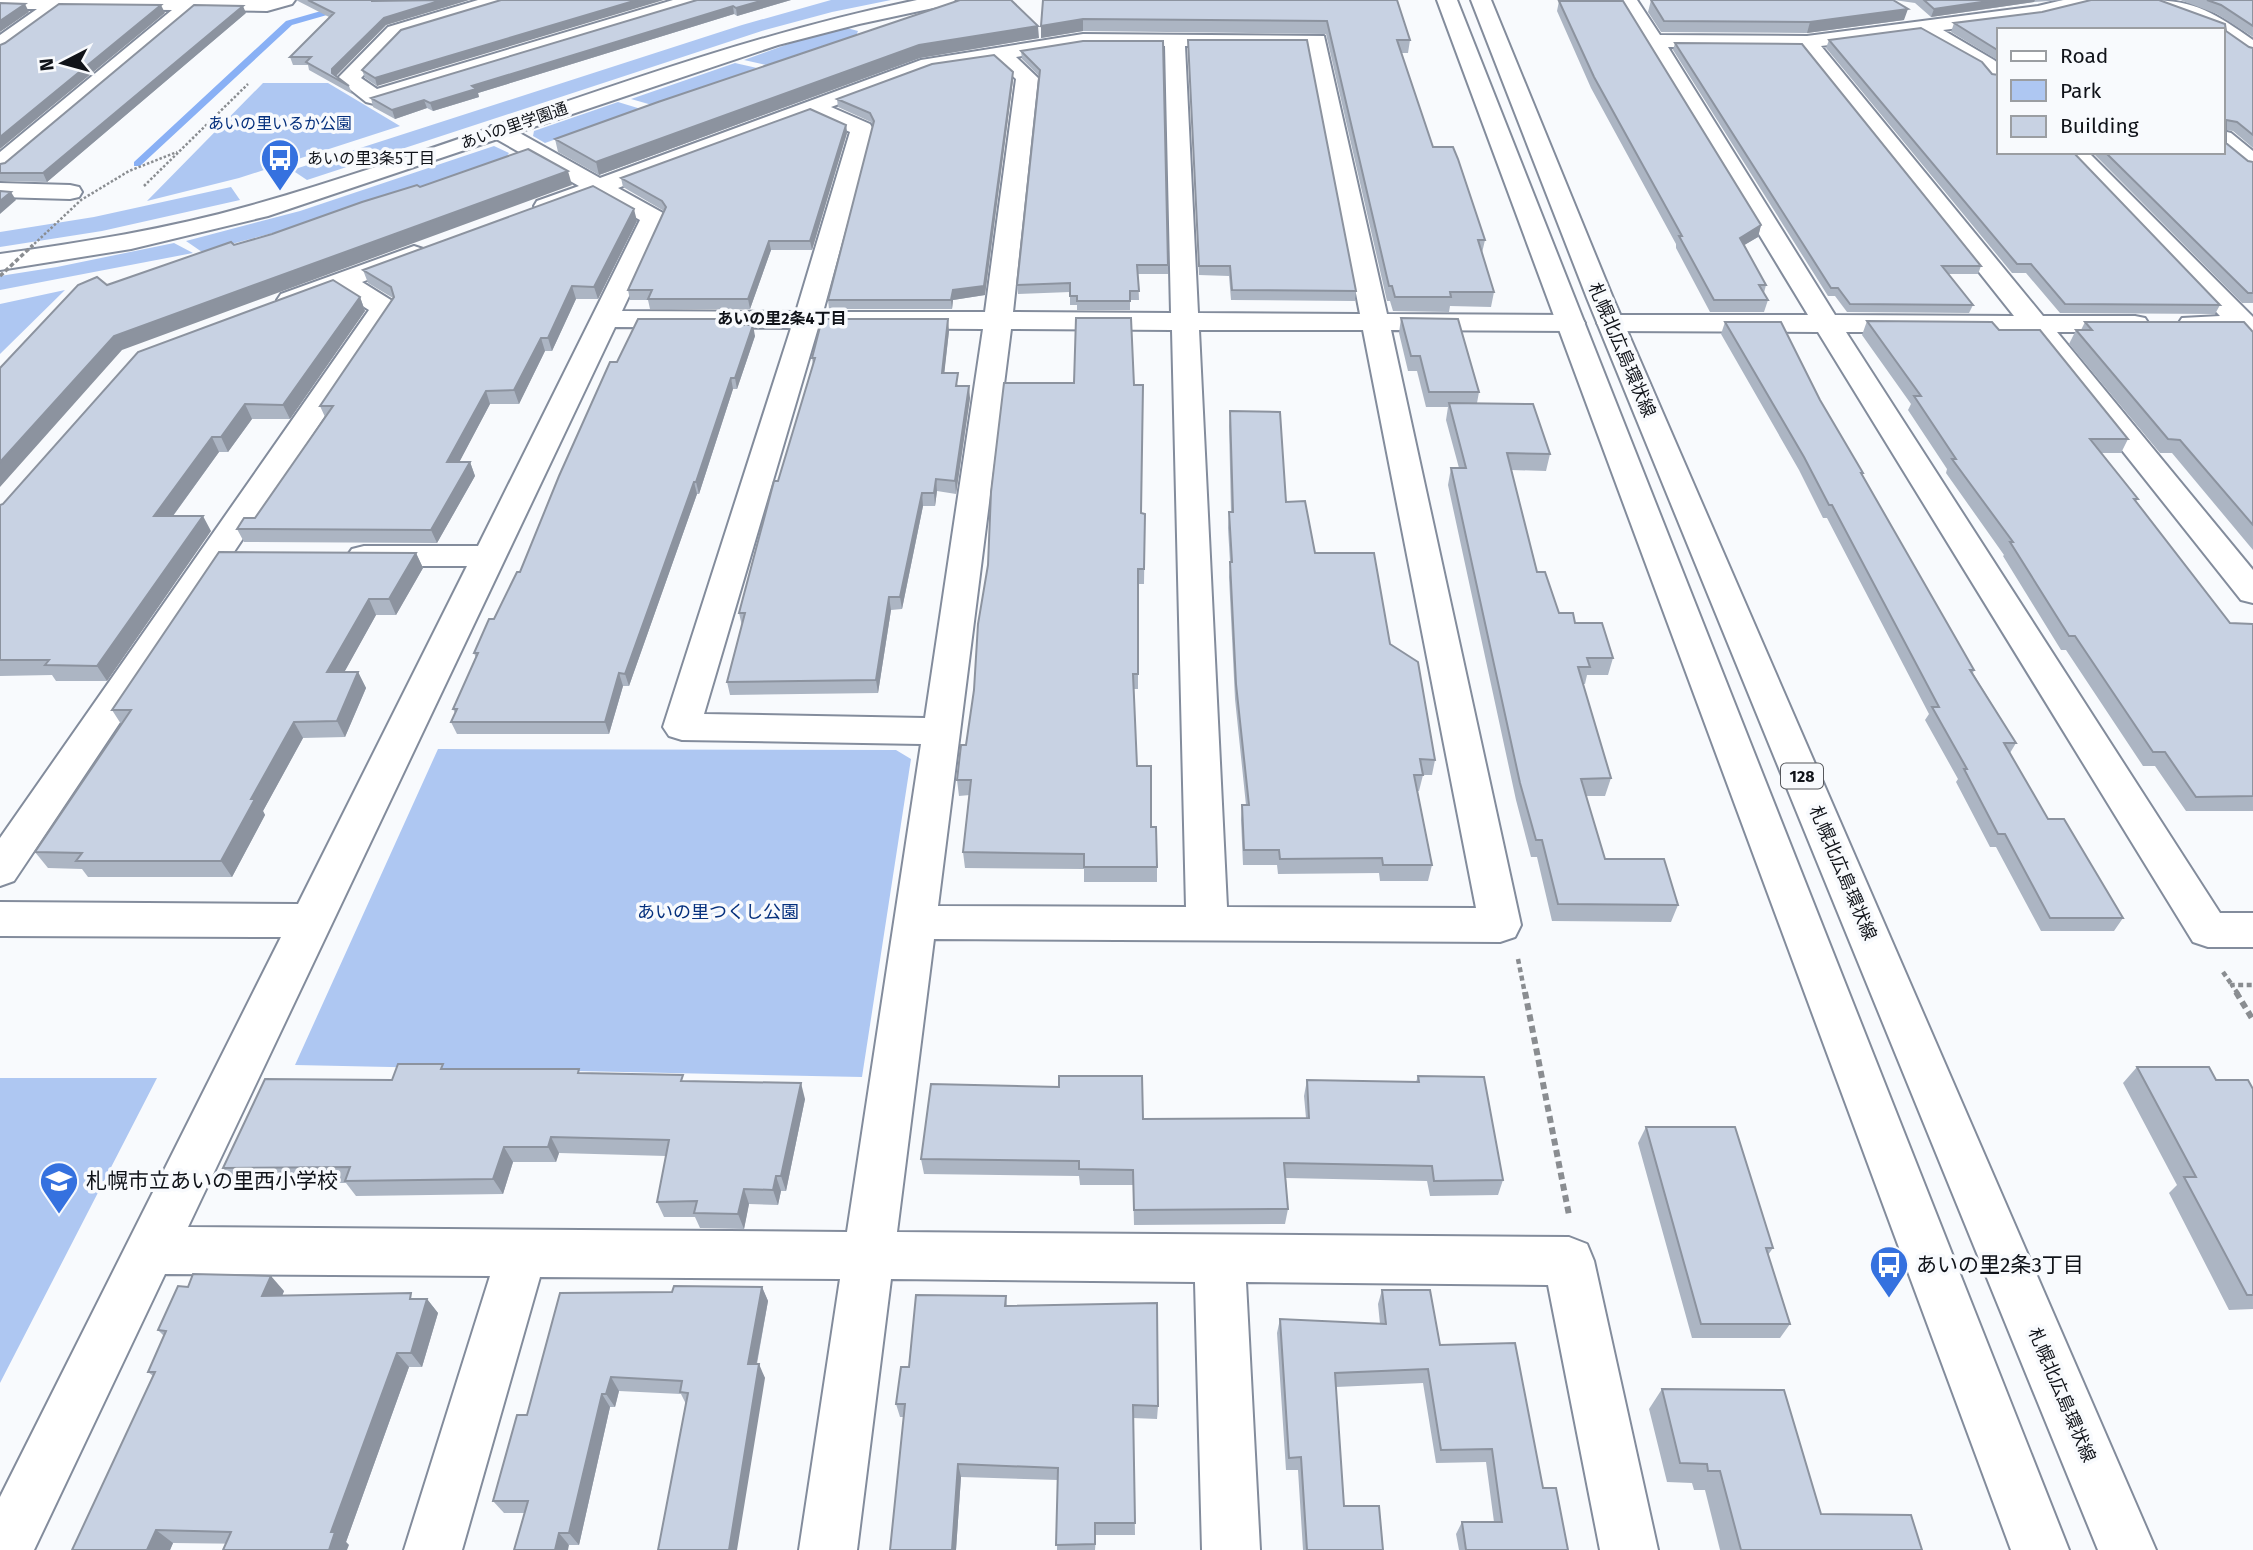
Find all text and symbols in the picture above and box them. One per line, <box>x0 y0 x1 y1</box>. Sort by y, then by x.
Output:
north arrow <box>28 28 98 98</box>
legend <box>1997 28 2225 154</box>
text: Road <box>2060 43 2108 69</box>
text: N <box>34 57 59 72</box>
text: Park <box>2060 78 2102 104</box>
street label: あいの里学園通 <box>458 98 570 153</box>
text: Building <box>2060 113 2139 139</box>
park label: あいの里いるか公園 <box>208 114 352 133</box>
bus stop icon: あいの里3条5丁目 <box>259 137 301 192</box>
place label: あいの里3条5丁目 <box>307 149 435 168</box>
street label: 札幌北広島環状線 <box>1584 279 1660 421</box>
district label: あいの里2条4丁目 <box>717 309 847 328</box>
road number: 128 <box>1781 764 1823 789</box>
street label: 札幌北広島環状線 <box>1805 802 1881 944</box>
park label: あいの里つくし公園 <box>637 901 799 923</box>
school or university icon: 札幌市立あいの里西小学校 <box>38 1160 80 1215</box>
place label: 札幌市立あいの里西小学校 <box>86 1168 338 1194</box>
bus stop icon: あいの里2条3丁目 <box>1868 1244 1910 1299</box>
place label: あいの里2条3丁目 <box>1916 1252 2084 1278</box>
street label: 札幌北広島環状線 <box>2024 1324 2100 1466</box>

